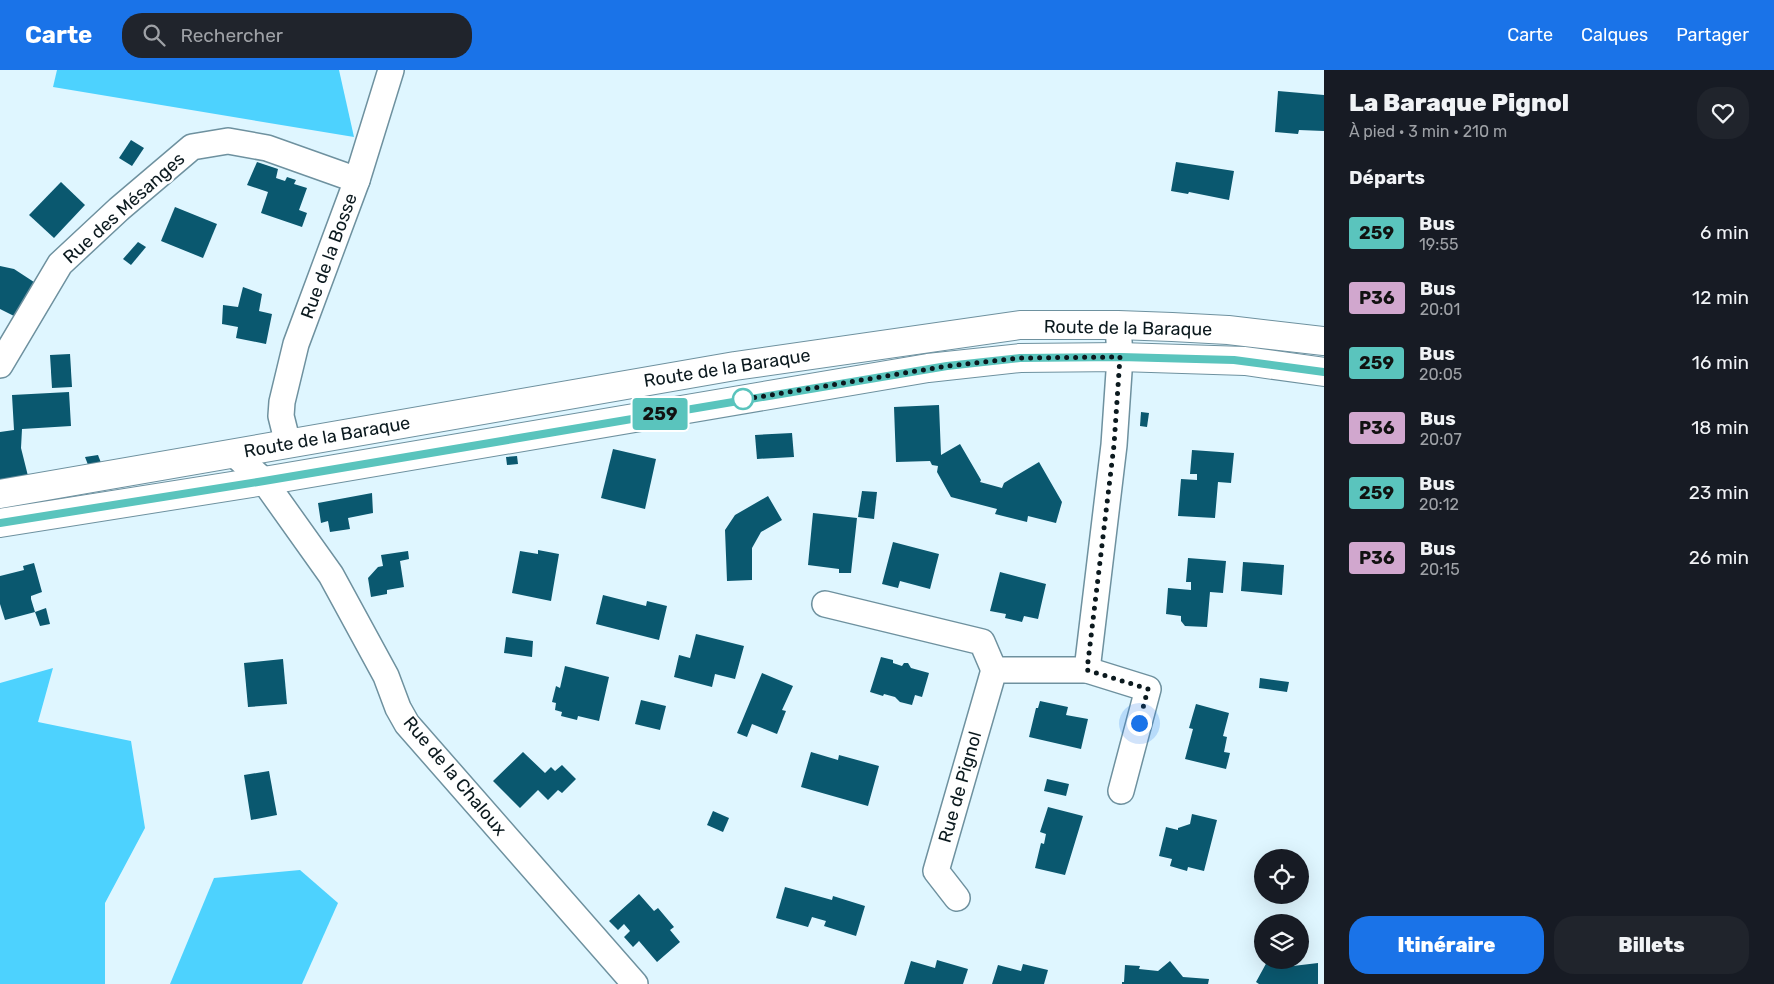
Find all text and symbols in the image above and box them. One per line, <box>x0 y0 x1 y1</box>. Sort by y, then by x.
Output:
search box <box>122 13 472 58</box>
text: Carte <box>25 21 92 49</box>
icon: search <box>140 21 168 49</box>
text: Rechercher <box>180 24 283 47</box>
text: Carte <box>1507 24 1553 46</box>
text: Calques <box>1581 24 1648 46</box>
text: Partager <box>1676 24 1749 46</box>
button: heart <box>1697 87 1749 139</box>
text: La Baraque Pignol <box>1349 89 1569 117</box>
text: À pied · 3 min · 210 m <box>1349 122 1507 141</box>
street label: Rue des Mésanges <box>59 148 189 268</box>
text: Départs <box>1349 166 1425 189</box>
street label: Rue de la Bosse <box>296 190 362 322</box>
text: Bus <box>1419 212 1455 235</box>
text: 6 min <box>1700 221 1749 244</box>
text: 259 <box>1359 222 1394 244</box>
text: 19:55 <box>1419 235 1458 254</box>
text: Bus <box>1420 277 1456 300</box>
text: 12 min <box>1692 286 1749 309</box>
text: P36 <box>1359 287 1395 309</box>
text: 20:01 <box>1420 300 1460 319</box>
street label: Route de la Baraque <box>1044 316 1212 340</box>
text: Bus <box>1419 342 1455 365</box>
street label: Route de la Baraque <box>642 344 812 392</box>
text: 16 min <box>1692 351 1749 374</box>
text: 259 <box>1359 352 1394 374</box>
text: 20:05 <box>1419 365 1462 384</box>
unlabelled marker <box>732 388 754 410</box>
line badge: 259 <box>631 398 689 430</box>
text: 259 <box>643 403 677 425</box>
text: Bus <box>1420 407 1456 430</box>
street label: Route de la Baraque <box>242 412 412 462</box>
text: 18 min <box>1691 416 1749 439</box>
text: P36 <box>1359 417 1395 439</box>
text: 20:07 <box>1420 430 1462 449</box>
text: Bus <box>1419 472 1455 495</box>
text: 23 min <box>1689 481 1749 504</box>
text: 259 <box>1359 482 1394 504</box>
text: 20:12 <box>1419 495 1459 514</box>
text: Bus <box>1420 537 1456 560</box>
text: 26 min <box>1689 546 1749 569</box>
text: P36 <box>1359 547 1395 569</box>
text: 20:15 <box>1420 560 1460 579</box>
your location <box>1127 711 1152 736</box>
street label: Rue de la Chaloux <box>399 712 512 840</box>
street label: Rue de Pignol <box>934 729 986 845</box>
map controls <box>1254 849 1309 969</box>
button: locate <box>1254 849 1309 904</box>
button: layers <box>1254 914 1309 969</box>
button: Itinéraire <box>1349 916 1544 974</box>
button: Billets <box>1554 916 1749 974</box>

